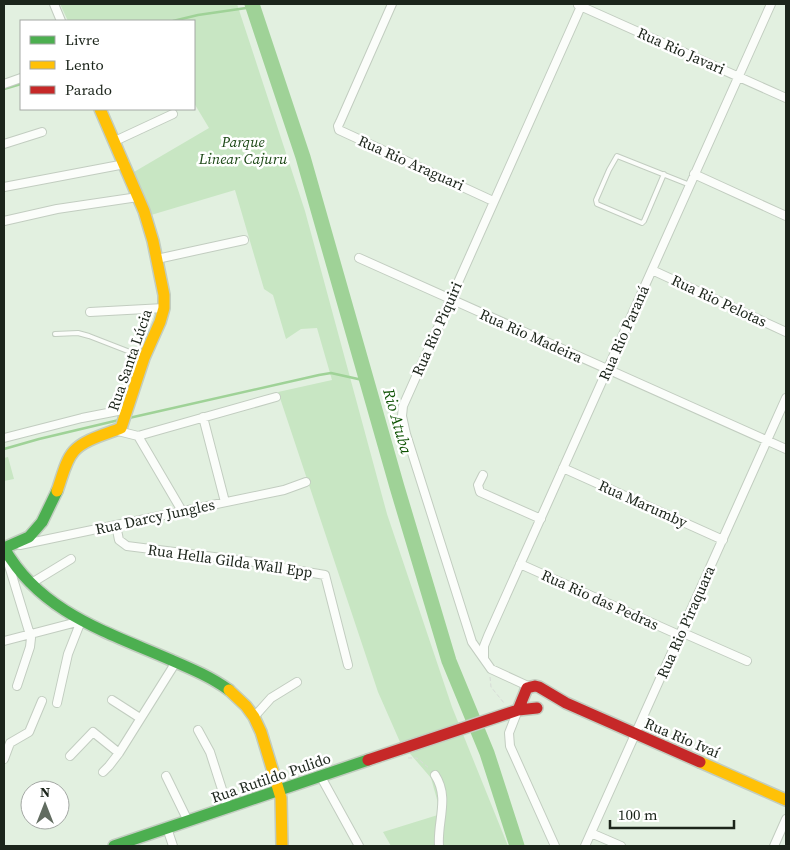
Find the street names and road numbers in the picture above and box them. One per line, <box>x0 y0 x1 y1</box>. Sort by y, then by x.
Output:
street label: Rua Rio Javari <box>634 22 728 79</box>
street label: Rua Rio Araguari <box>355 130 468 195</box>
street label: Rua Rio Pelotas <box>668 269 770 332</box>
street label: Rua Rio Piquiri <box>406 278 467 379</box>
street label: Rua Rio Paraná <box>593 281 654 384</box>
street label: Rua Rio Madeira <box>476 303 586 368</box>
street label: Rua Santa Lúcia <box>102 306 157 414</box>
street label: Rua Marumby <box>596 475 691 533</box>
street label: Rua Darcy Jungles <box>93 494 217 539</box>
street label: Rua Hella Gilda Wall Epp <box>146 539 314 583</box>
street label: Rua Rio Piraquara <box>651 562 720 681</box>
street label: Rua Rio das Pedras <box>538 564 662 635</box>
street label: Rua Rio Ivaí <box>641 712 724 763</box>
street label: Rua Rutildo Pulido <box>208 747 333 808</box>

